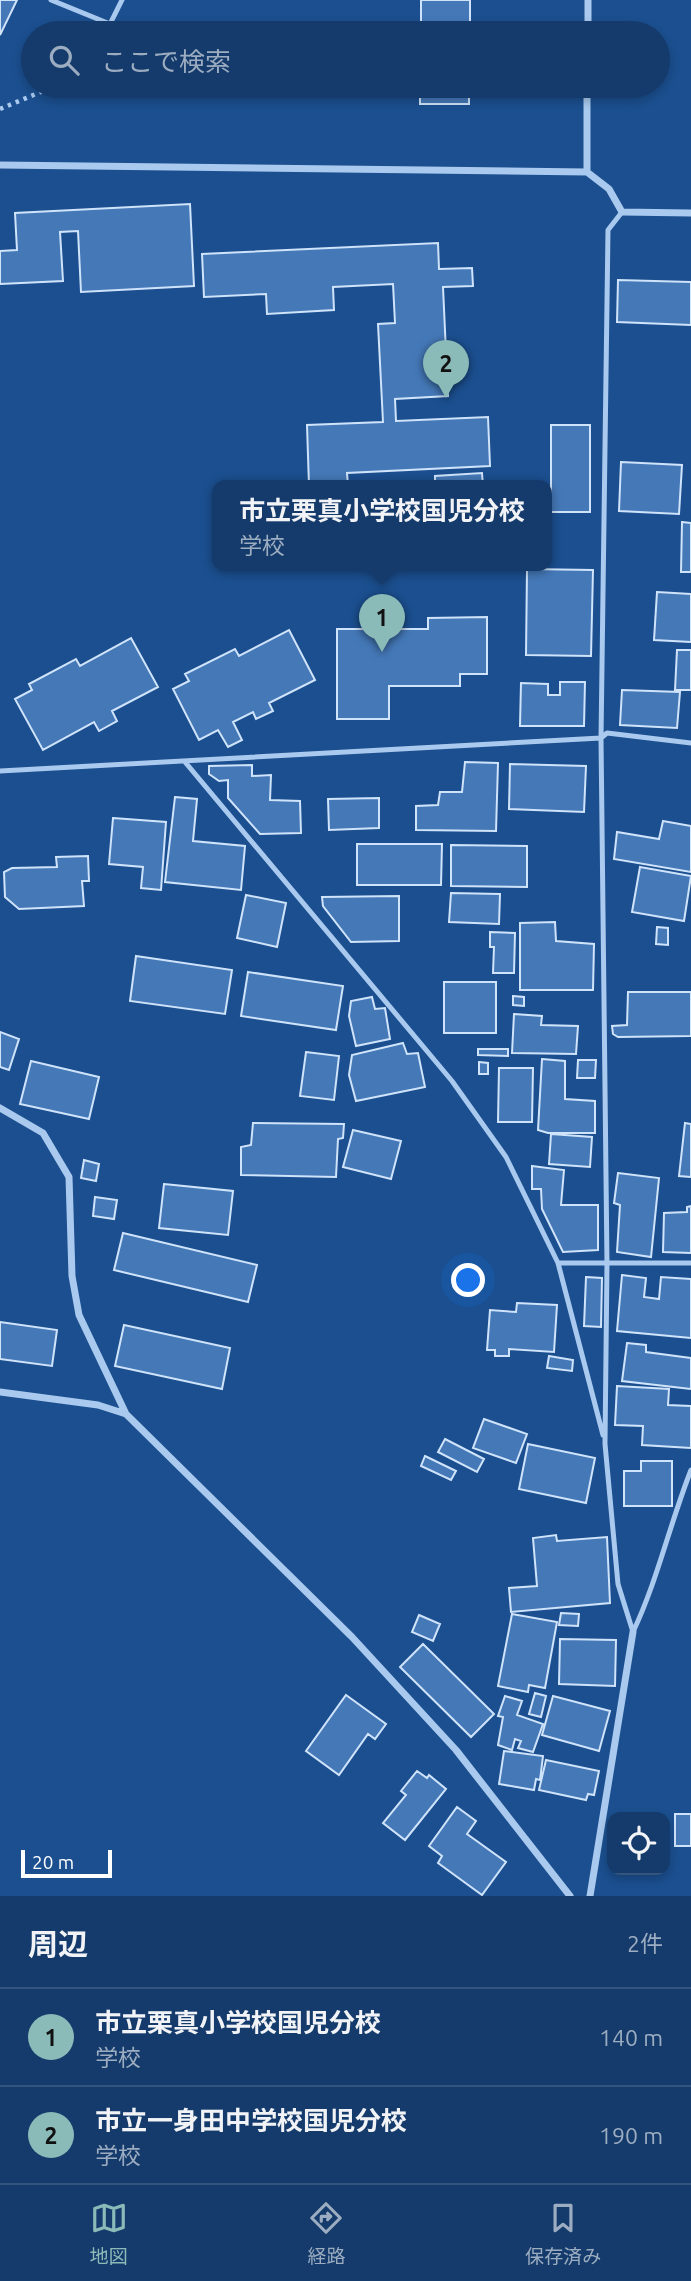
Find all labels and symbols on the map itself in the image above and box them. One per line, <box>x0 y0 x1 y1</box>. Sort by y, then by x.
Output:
pin: 2 <box>423 340 469 398</box>
pin: 1 <box>359 594 405 652</box>
your location <box>451 1263 485 1297</box>
scale bar <box>21 1847 112 1879</box>

